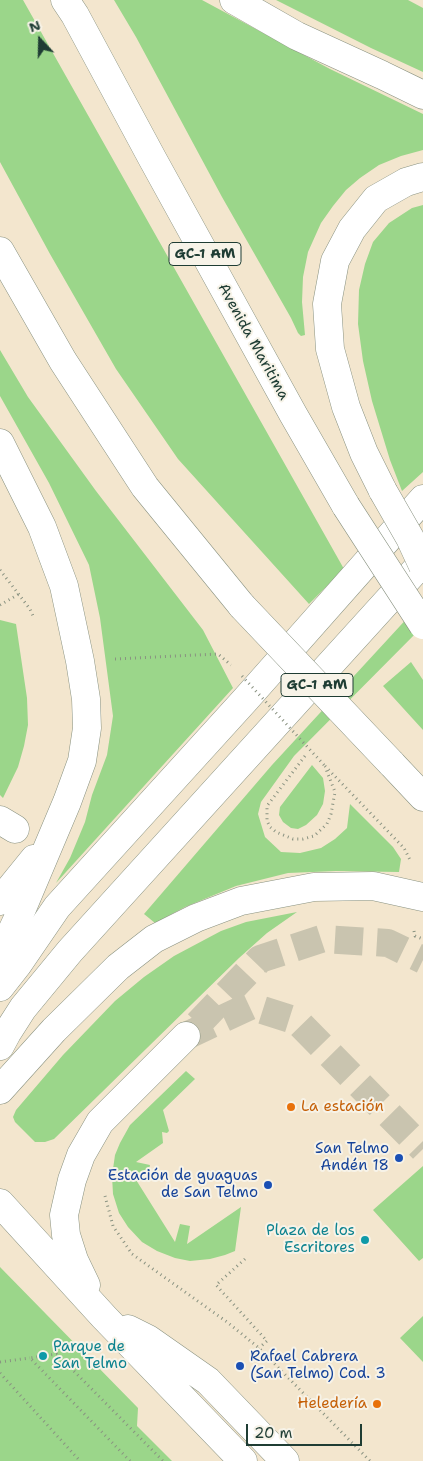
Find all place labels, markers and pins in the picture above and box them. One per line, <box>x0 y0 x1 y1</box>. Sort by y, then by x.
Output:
place label: La estación <box>301 1098 384 1116</box>
marker: La estación <box>285 1101 297 1113</box>
place label: San Telmo Andén 18 <box>315 1140 389 1175</box>
marker: San Telmo Andén 18 <box>393 1152 405 1164</box>
place label: Estación de guaguas de San Telmo <box>108 1167 258 1202</box>
marker: Estación de guaguas de San Telmo <box>262 1179 274 1191</box>
place label: Plaza de los Escritores <box>266 1222 355 1257</box>
marker: Plaza de los Escritores <box>359 1234 371 1246</box>
place label: Parque de San Telmo <box>53 1338 127 1373</box>
place label: Rafael Cabrera (San Telmo) Cod. 3 <box>250 1348 386 1383</box>
marker: Parque de San Telmo <box>37 1350 49 1362</box>
marker: Rafael Cabrera (San Telmo) Cod. 3 <box>234 1360 246 1372</box>
place label: Heledería <box>298 1395 367 1413</box>
marker: Heledería <box>371 1398 383 1410</box>

